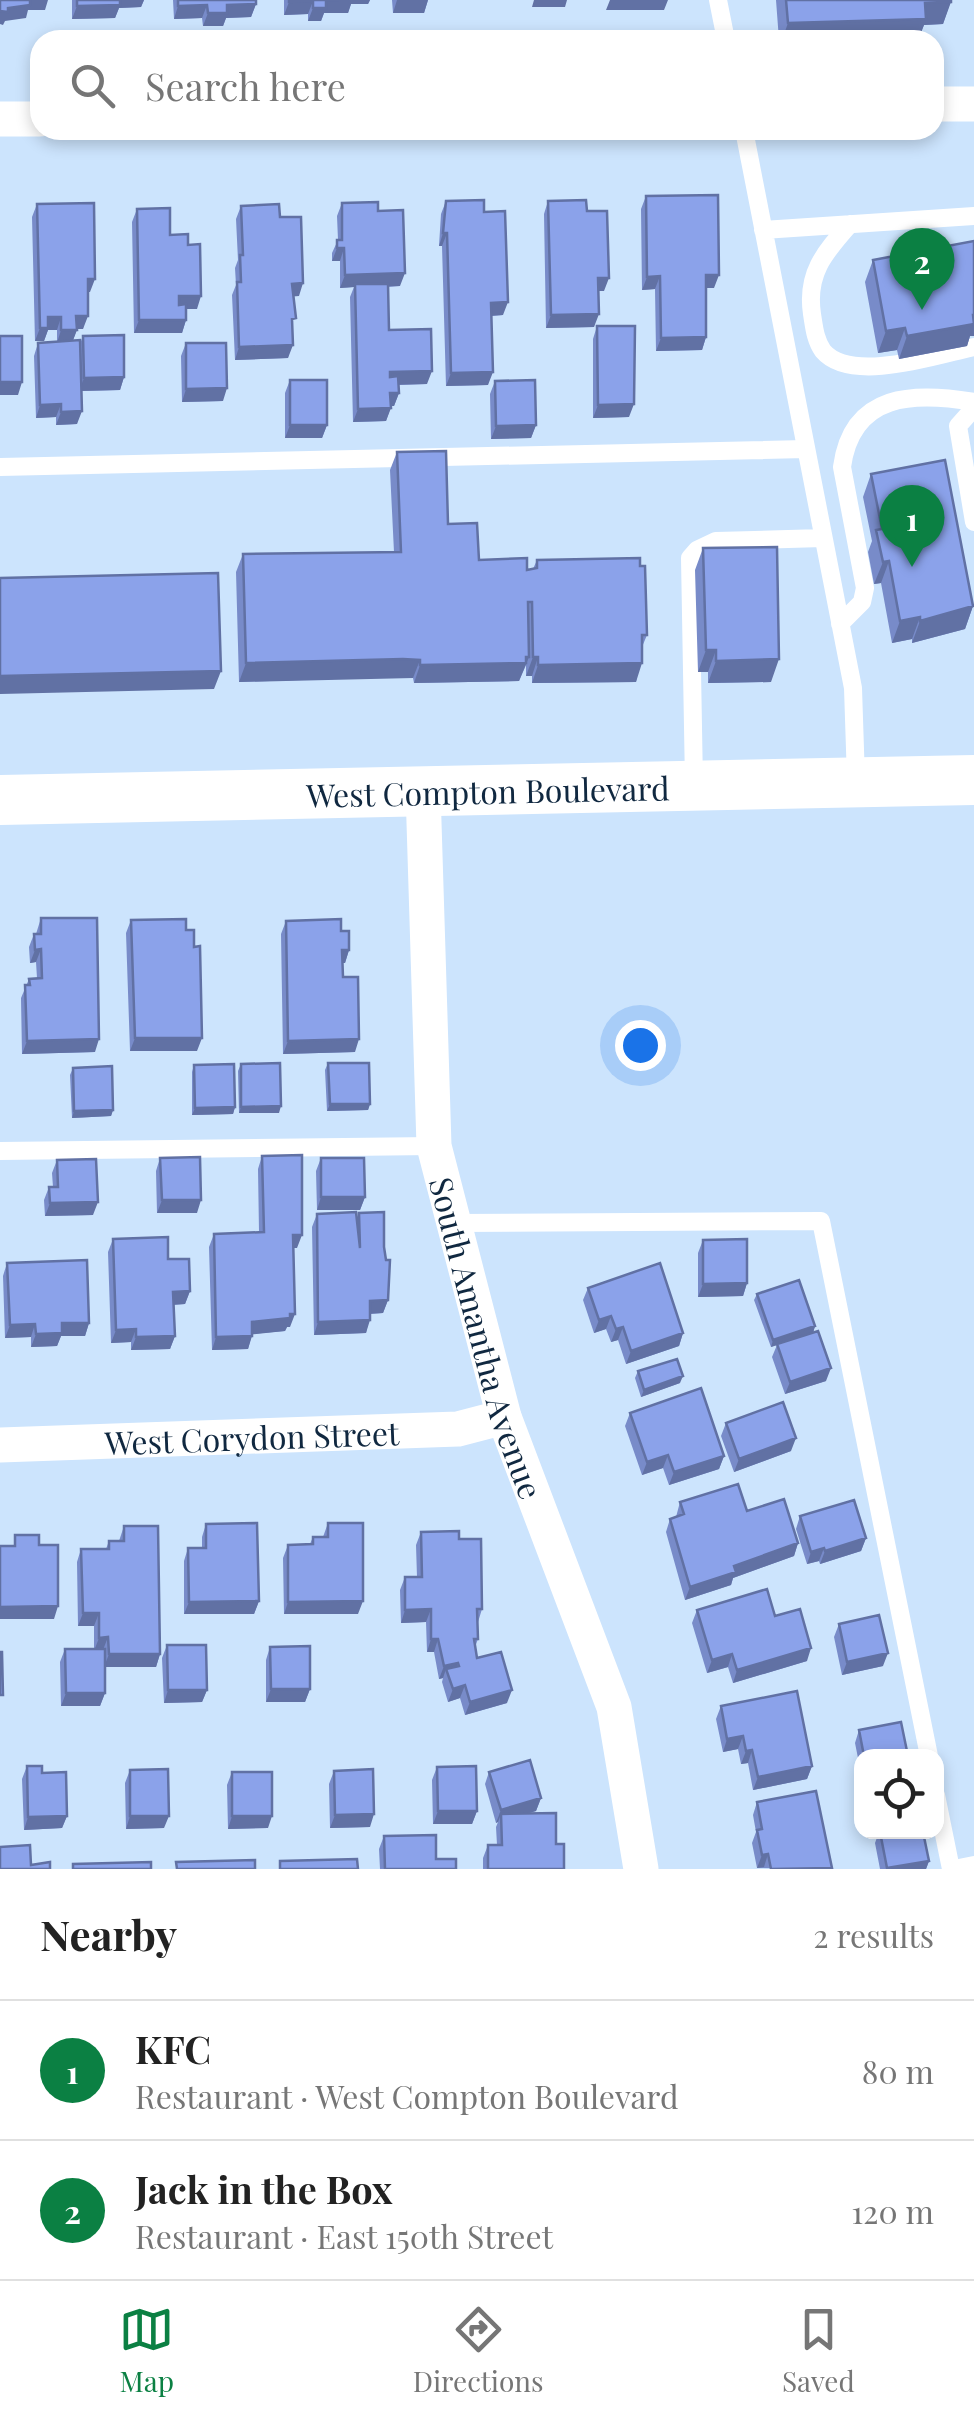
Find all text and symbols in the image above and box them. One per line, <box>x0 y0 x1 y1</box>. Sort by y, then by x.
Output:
search box <box>30 30 944 140</box>
icon: search <box>65 58 120 113</box>
text: Search here <box>145 60 346 111</box>
pin: 2 <box>890 228 954 310</box>
pin: 1 <box>880 484 944 567</box>
street label: West Compton Boulevard <box>305 765 670 815</box>
your location <box>615 1020 666 1071</box>
street label: South Amantha Avenue <box>421 1172 554 1504</box>
street label: West Corydon Street <box>103 1410 401 1463</box>
map controls <box>854 1749 944 1839</box>
button: locate <box>854 1749 944 1839</box>
text: Nearby <box>40 1906 177 1962</box>
text: 2 results <box>813 1913 934 1956</box>
text: KFC <box>135 2023 211 2074</box>
text: 1 <box>66 2049 79 2092</box>
text: 80 m <box>862 2049 934 2092</box>
text: Restaurant · West Compton Boulevard <box>135 2074 679 2117</box>
text: Jack in the Box <box>135 2163 392 2214</box>
text: 2 <box>64 2189 81 2232</box>
text: 120 m <box>851 2189 934 2232</box>
text: Restaurant · East 150th Street <box>135 2214 553 2257</box>
tab: Map <box>119 2302 174 2399</box>
tab: Directions <box>413 2302 544 2399</box>
tab: Saved <box>782 2302 855 2399</box>

